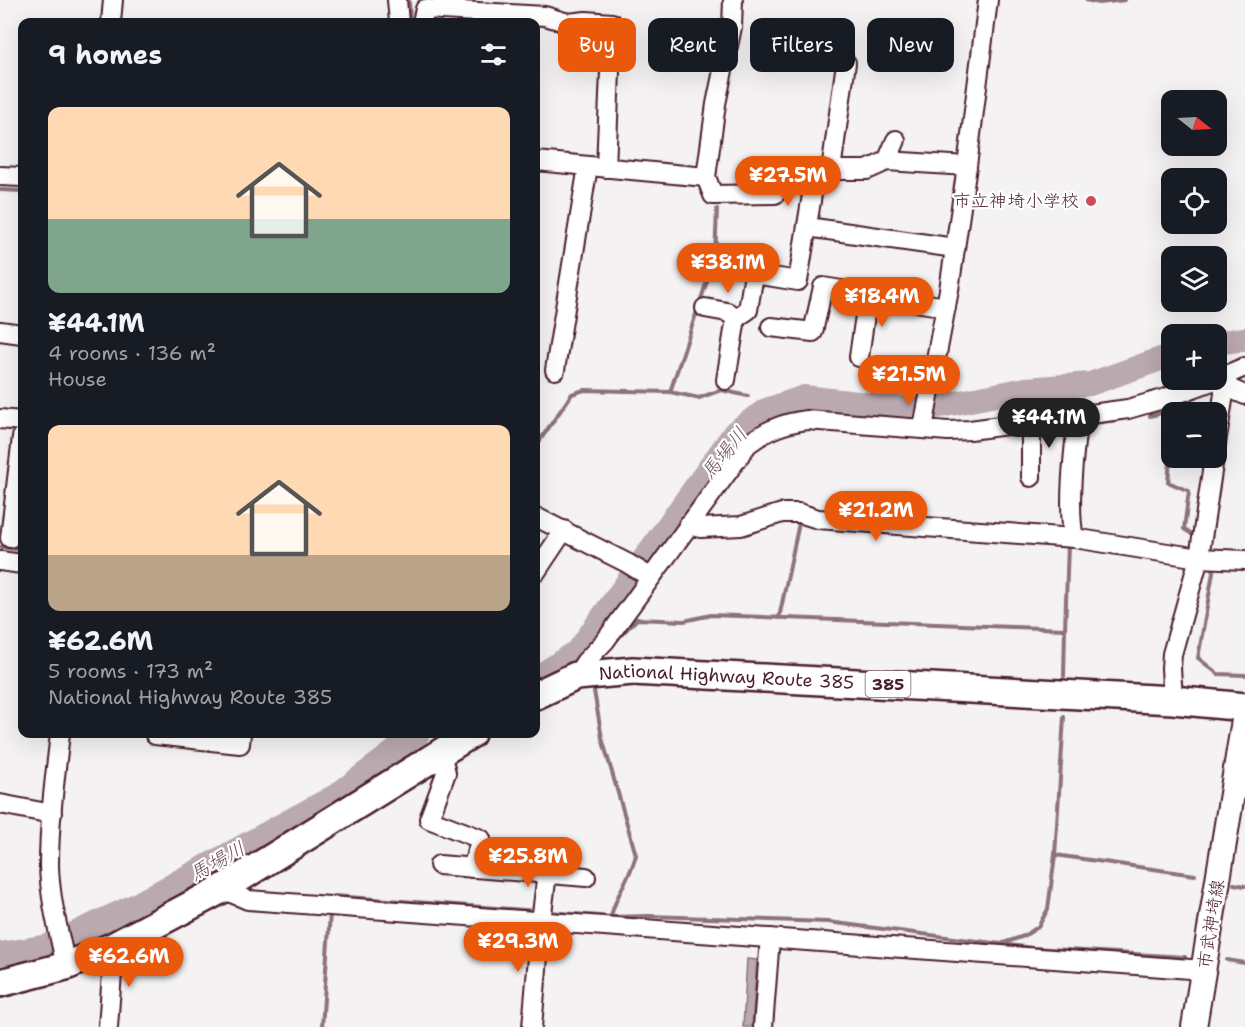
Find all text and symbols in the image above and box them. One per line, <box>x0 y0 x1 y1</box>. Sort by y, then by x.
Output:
chip: Buy <box>558 18 636 72</box>
chip: Rent <box>648 18 738 72</box>
chip: Filters <box>750 18 855 72</box>
chip: New <box>867 18 954 72</box>
text: 9 homes <box>48 37 162 72</box>
icon: filters <box>477 38 510 71</box>
north arrow <box>1161 90 1227 156</box>
map controls <box>1161 90 1227 468</box>
icon: home <box>225 146 333 254</box>
pin: ¥27.5M <box>739 156 837 207</box>
text: ¥27.5M <box>749 162 827 188</box>
button: locate <box>1161 168 1227 234</box>
place label: 市立神埼小学校 <box>953 189 1079 213</box>
marker: 市立神埼小学校 <box>1084 194 1098 208</box>
pin: ¥38.1M <box>679 243 777 294</box>
button: layers <box>1161 246 1227 312</box>
text: ¥38.1M <box>691 249 765 275</box>
pin: ¥18.4M <box>833 277 931 328</box>
text: ¥18.4M <box>844 283 920 309</box>
text: ¥44.1M <box>48 305 145 340</box>
button: + <box>1161 324 1227 390</box>
text: 4 rooms · 136 m² <box>48 340 216 366</box>
pin: ¥21.5M <box>860 355 958 406</box>
text: ¥21.5M <box>872 361 946 387</box>
text: House <box>48 366 107 392</box>
pin: ¥44.1M <box>1000 398 1098 449</box>
button: − <box>1161 402 1227 468</box>
text: ¥44.1M <box>1012 404 1086 430</box>
water label: 馬場川 <box>695 422 753 484</box>
icon: home <box>225 464 333 572</box>
pin: ¥21.2M <box>827 491 925 542</box>
text: ¥21.2M <box>838 497 914 523</box>
text: ¥62.6M <box>48 623 153 658</box>
text: 5 rooms · 173 m² <box>48 658 213 684</box>
street label: National Highway Route 385 <box>598 659 855 695</box>
road number: 385 <box>866 671 910 697</box>
text: National Highway Route 385 <box>48 684 332 710</box>
water label: 馬場川 <box>184 835 250 887</box>
pin: ¥25.8M <box>479 837 577 888</box>
text: ¥25.8M <box>488 843 568 869</box>
street label: 市武神埼線 <box>1192 878 1230 970</box>
pin: ¥29.3M <box>469 922 567 973</box>
text: ¥29.3M <box>478 928 558 954</box>
pin: ¥62.6M <box>80 937 178 988</box>
text: ¥62.6M <box>89 943 169 969</box>

